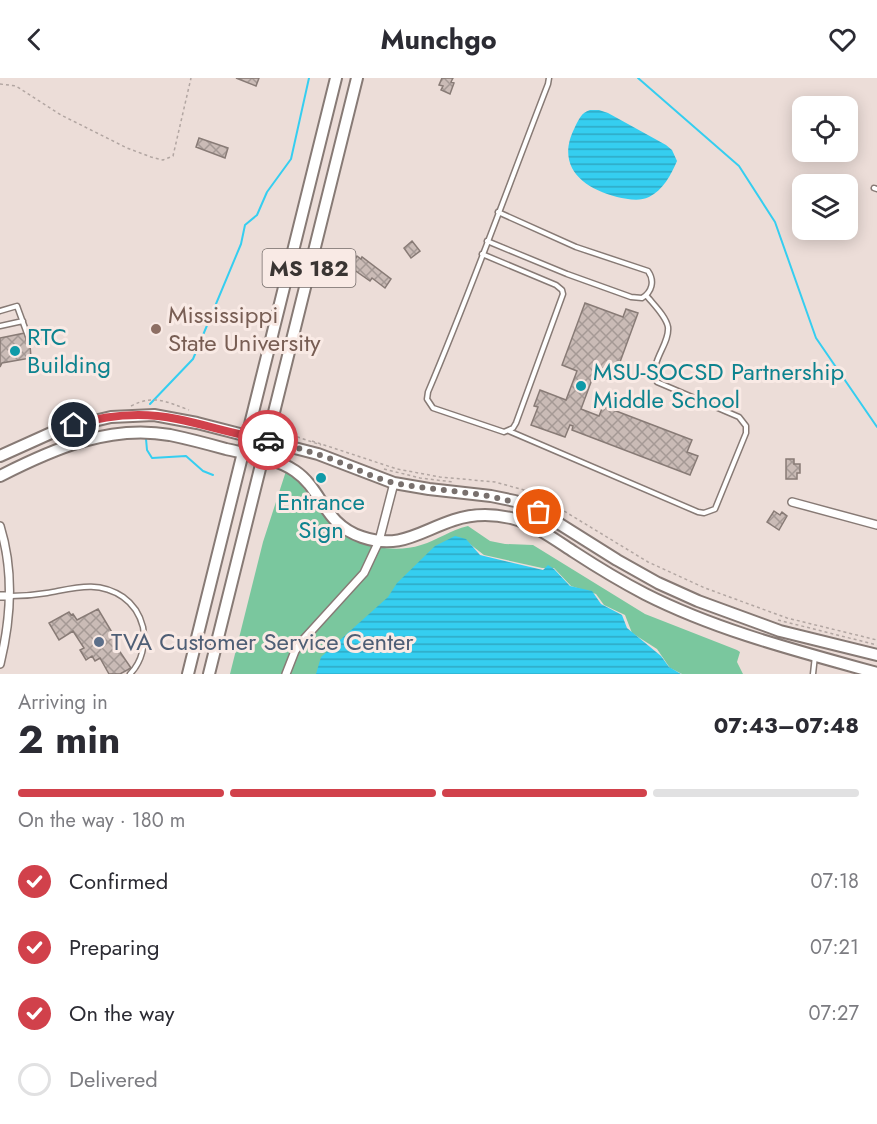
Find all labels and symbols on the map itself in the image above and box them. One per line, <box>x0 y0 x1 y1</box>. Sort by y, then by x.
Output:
road number: MS 182 <box>262 249 356 287</box>
place label: Mississippi State University <box>168 297 321 360</box>
place label: RTC Building <box>27 319 111 382</box>
marker: Mississippi State University <box>149 322 163 336</box>
marker: RTC Building <box>8 344 22 358</box>
place label: MSU-SOCSD Partnership Middle School <box>593 354 844 417</box>
marker: MSU-SOCSD Partnership Middle School <box>574 379 588 393</box>
pin <box>48 399 99 450</box>
courier <box>238 410 298 470</box>
marker: Entrance Sign <box>314 471 328 485</box>
place label: Entrance Sign <box>277 484 365 547</box>
pin <box>513 486 564 537</box>
place label: TVA Customer Service Center <box>111 624 414 659</box>
marker: TVA Customer Service Center <box>92 635 106 649</box>

